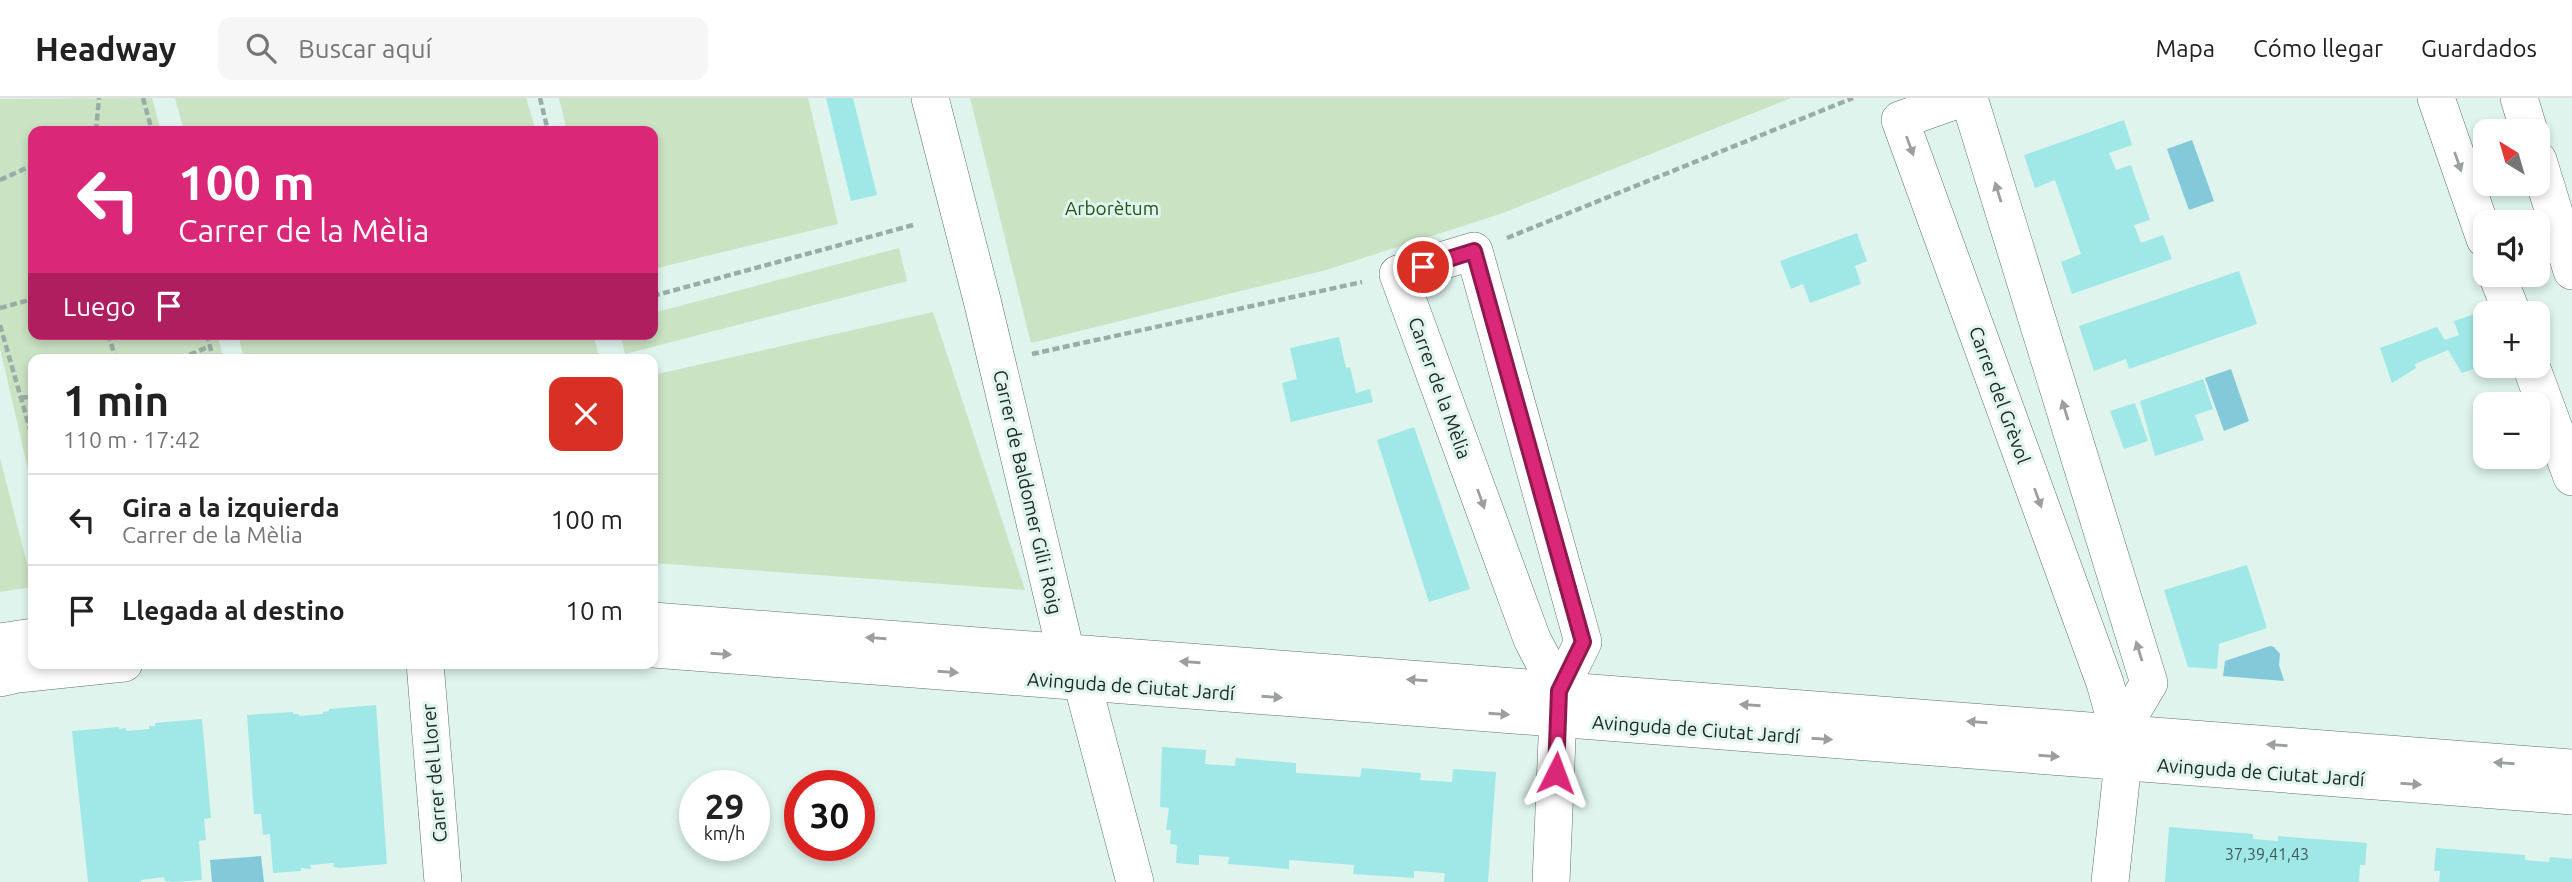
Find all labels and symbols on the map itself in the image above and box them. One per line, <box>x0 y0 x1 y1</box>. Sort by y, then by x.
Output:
north arrow <box>2473 119 2550 196</box>
one-way arrow <box>1905 135 1916 156</box>
one-way arrow <box>2453 152 2464 173</box>
one-way arrow <box>1992 182 2003 203</box>
park label: Arborètum <box>1065 197 1159 219</box>
pin <box>1393 237 1453 297</box>
street label: Carrer de la Mèlia <box>1404 314 1476 462</box>
street label: Carrer del Grèvol <box>1965 323 2035 467</box>
street label: Carrer de Baldomer Gili i Roig <box>989 368 1067 616</box>
one-way arrow <box>2059 399 2070 420</box>
one-way arrow <box>2032 487 2043 508</box>
one-way arrow <box>1475 489 1486 510</box>
one-way arrow <box>865 632 887 643</box>
one-way arrow <box>2134 640 2144 661</box>
one-way arrow <box>710 649 732 660</box>
one-way arrow <box>1179 656 1201 667</box>
one-way arrow <box>937 667 959 678</box>
street label: Avinguda de Ciutat Jardí <box>1027 668 1236 704</box>
one-way arrow <box>1406 674 1428 685</box>
one-way arrow <box>1261 692 1283 703</box>
one-way arrow <box>1739 699 1761 710</box>
street label: Carrer del Llorer <box>417 703 451 843</box>
one-way arrow <box>1488 709 1510 720</box>
street label: Avinguda de Ciutat Jardí <box>1592 711 1801 747</box>
one-way arrow <box>1966 716 1988 727</box>
one-way arrow <box>1812 734 1834 745</box>
position arrow <box>1519 736 1593 810</box>
one-way arrow <box>2266 740 2288 751</box>
one-way arrow <box>2038 751 2060 762</box>
street label: Avinguda de Ciutat Jardí <box>2157 754 2366 790</box>
one-way arrow <box>2493 757 2515 768</box>
speed limit sign: 30 <box>784 770 875 861</box>
one-way arrow <box>2400 779 2422 790</box>
house number: 37,39,41,43 <box>2225 845 2309 863</box>

